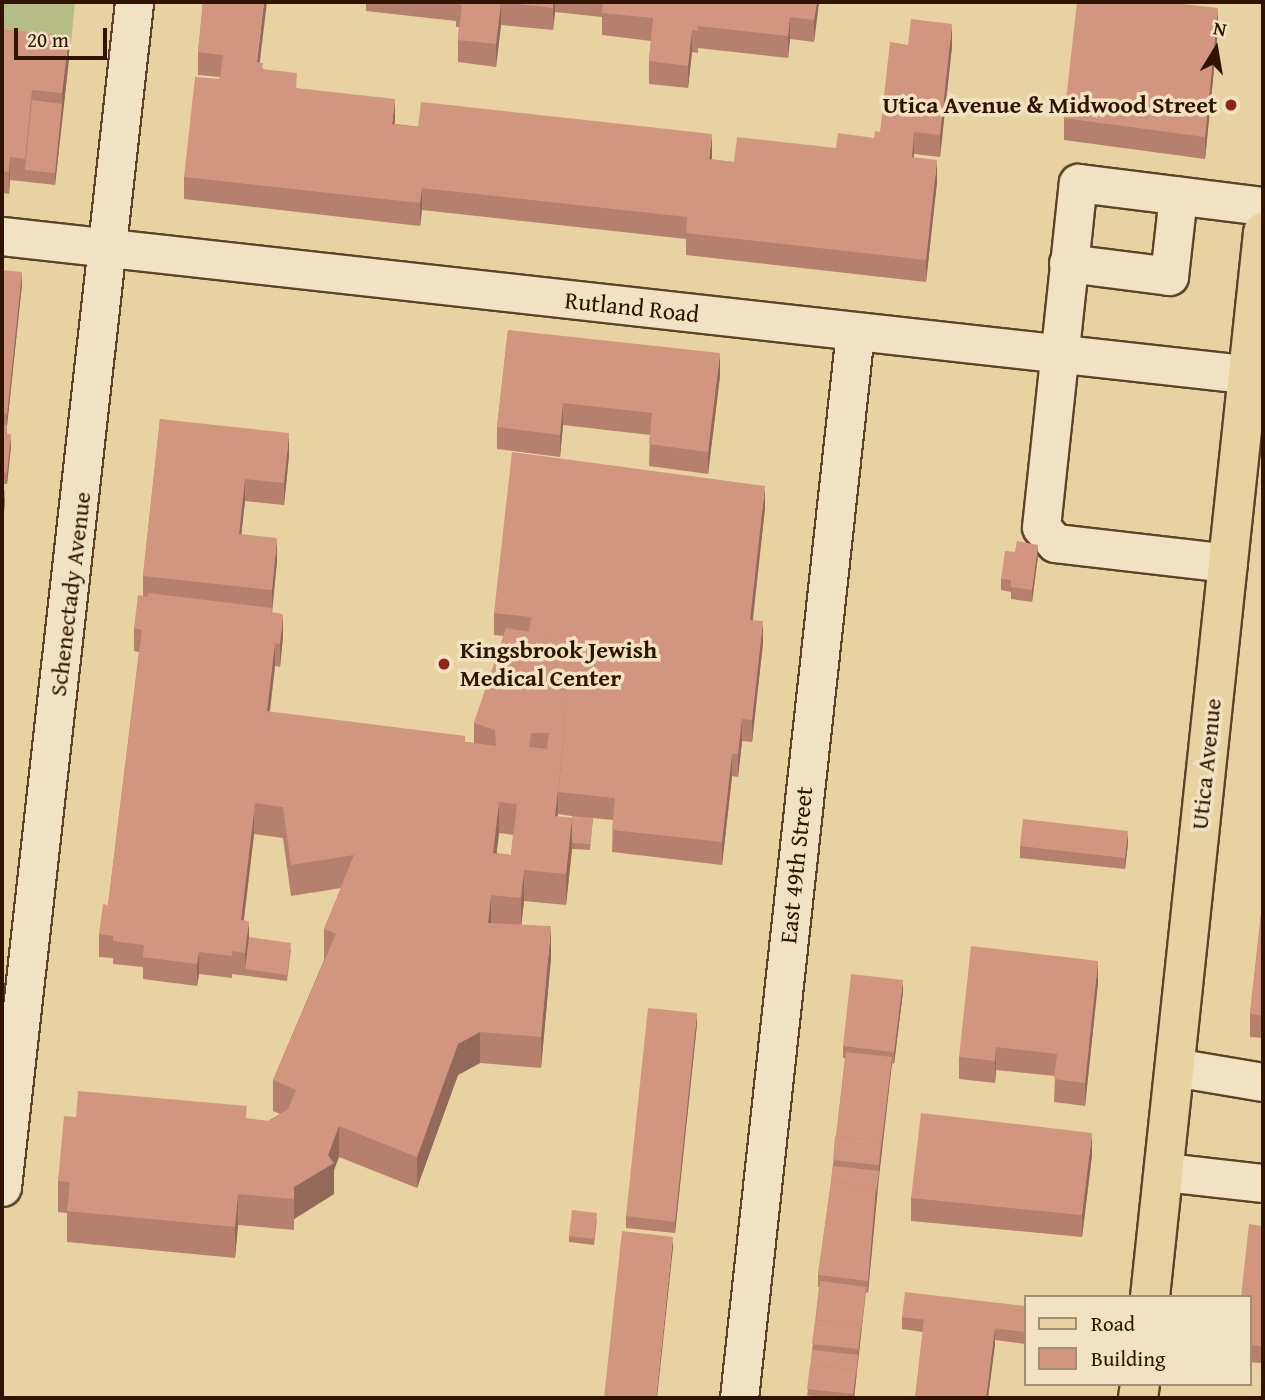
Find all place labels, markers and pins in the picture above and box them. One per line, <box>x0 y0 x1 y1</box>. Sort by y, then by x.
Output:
place label: Utica Avenue & Midwood Street <box>882 91 1217 119</box>
marker: Utica Avenue & Midwood Street <box>1223 97 1239 113</box>
place label: Kingsbrook Jewish Medical Center <box>460 636 657 692</box>
marker: Kingsbrook Jewish Medical Center <box>434 654 454 674</box>

